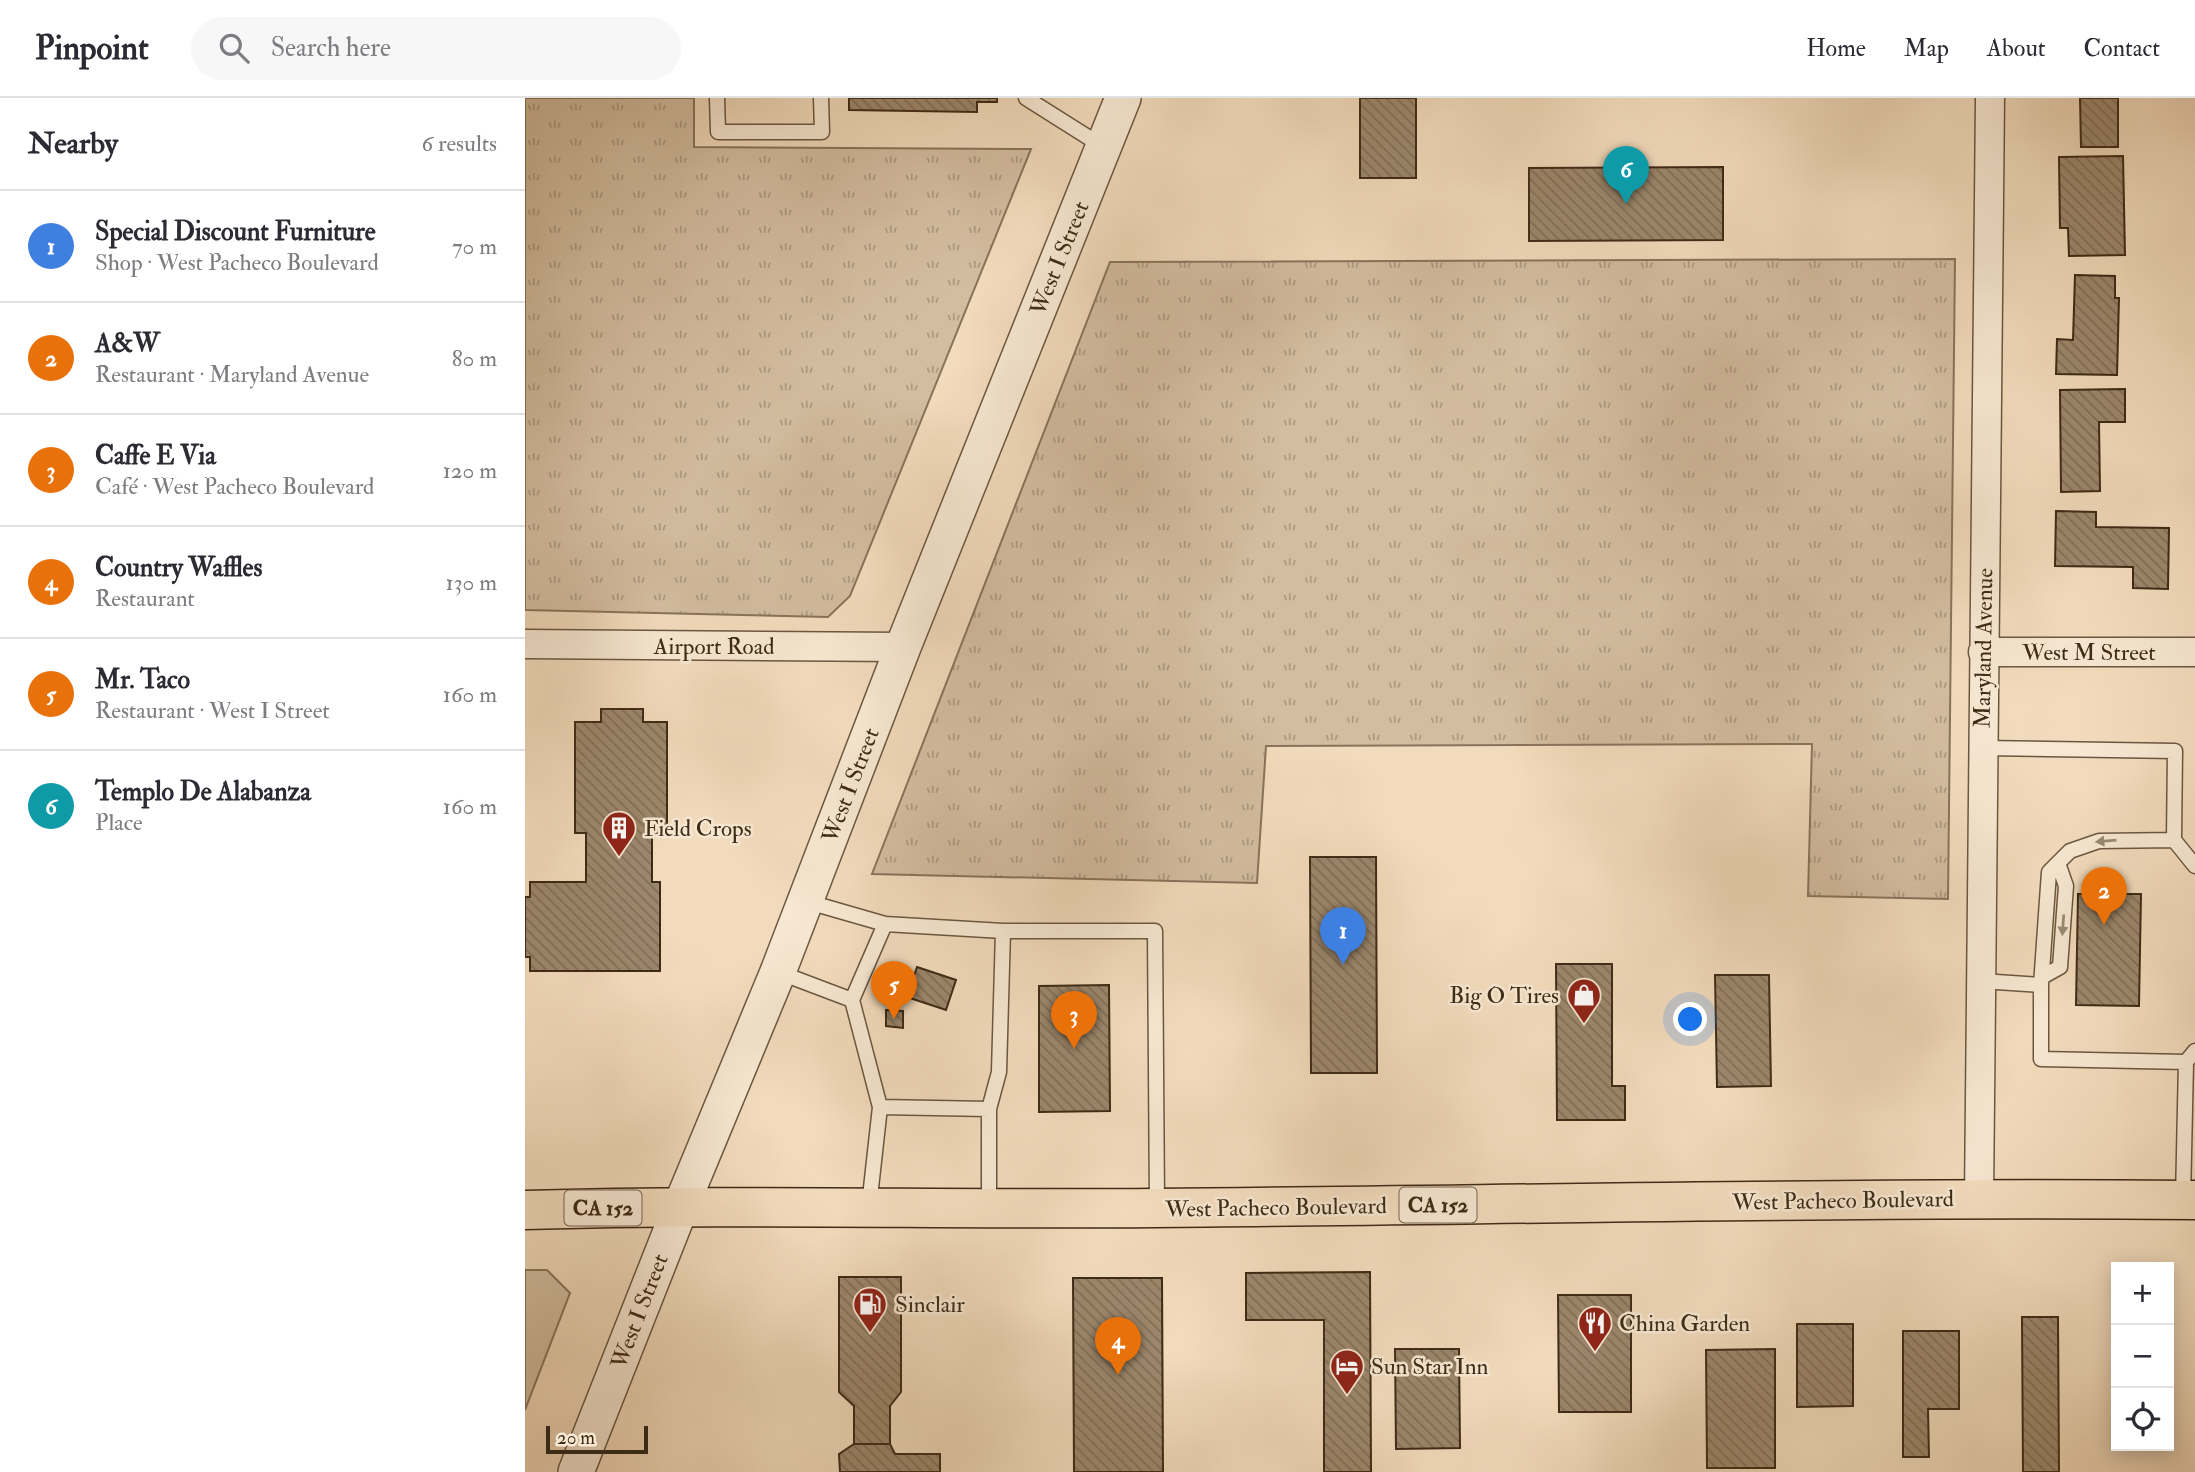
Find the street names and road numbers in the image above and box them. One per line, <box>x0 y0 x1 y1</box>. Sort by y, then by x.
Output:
street label: West I Street <box>1023 197 1096 321</box>
street label: Maryland Avenue <box>1968 567 1999 728</box>
street label: Airport Road <box>653 632 774 662</box>
street label: West M Street <box>2021 638 2156 667</box>
street label: West I Street <box>815 724 886 848</box>
street label: West Pacheco Boulevard <box>1731 1184 1954 1217</box>
road number: CA 152 <box>1399 1188 1476 1222</box>
road number: CA 152 <box>565 1190 641 1226</box>
street label: West Pacheco Boulevard <box>1164 1191 1387 1224</box>
street label: West I Street <box>604 1250 675 1374</box>

